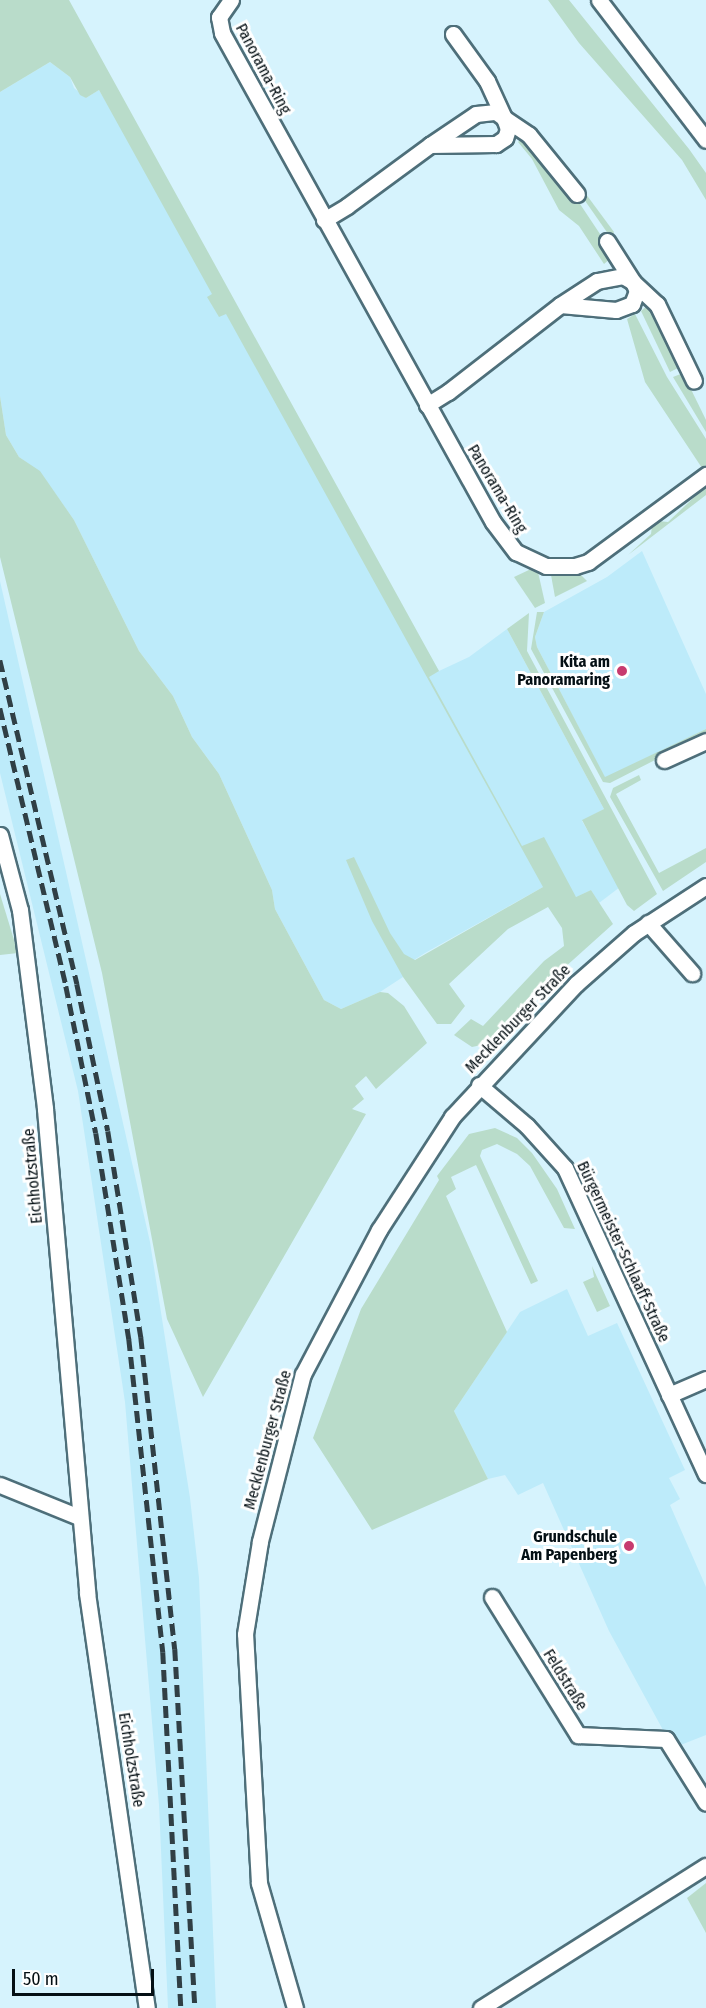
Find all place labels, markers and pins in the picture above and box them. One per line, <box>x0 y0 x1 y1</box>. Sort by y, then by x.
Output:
place label: Kita am Panoramaring <box>517 652 610 690</box>
marker: Kita am Panoramaring <box>615 664 629 678</box>
place label: Grundschule Am Papenberg <box>521 1527 617 1565</box>
marker: Grundschule Am Papenberg <box>622 1539 636 1553</box>

